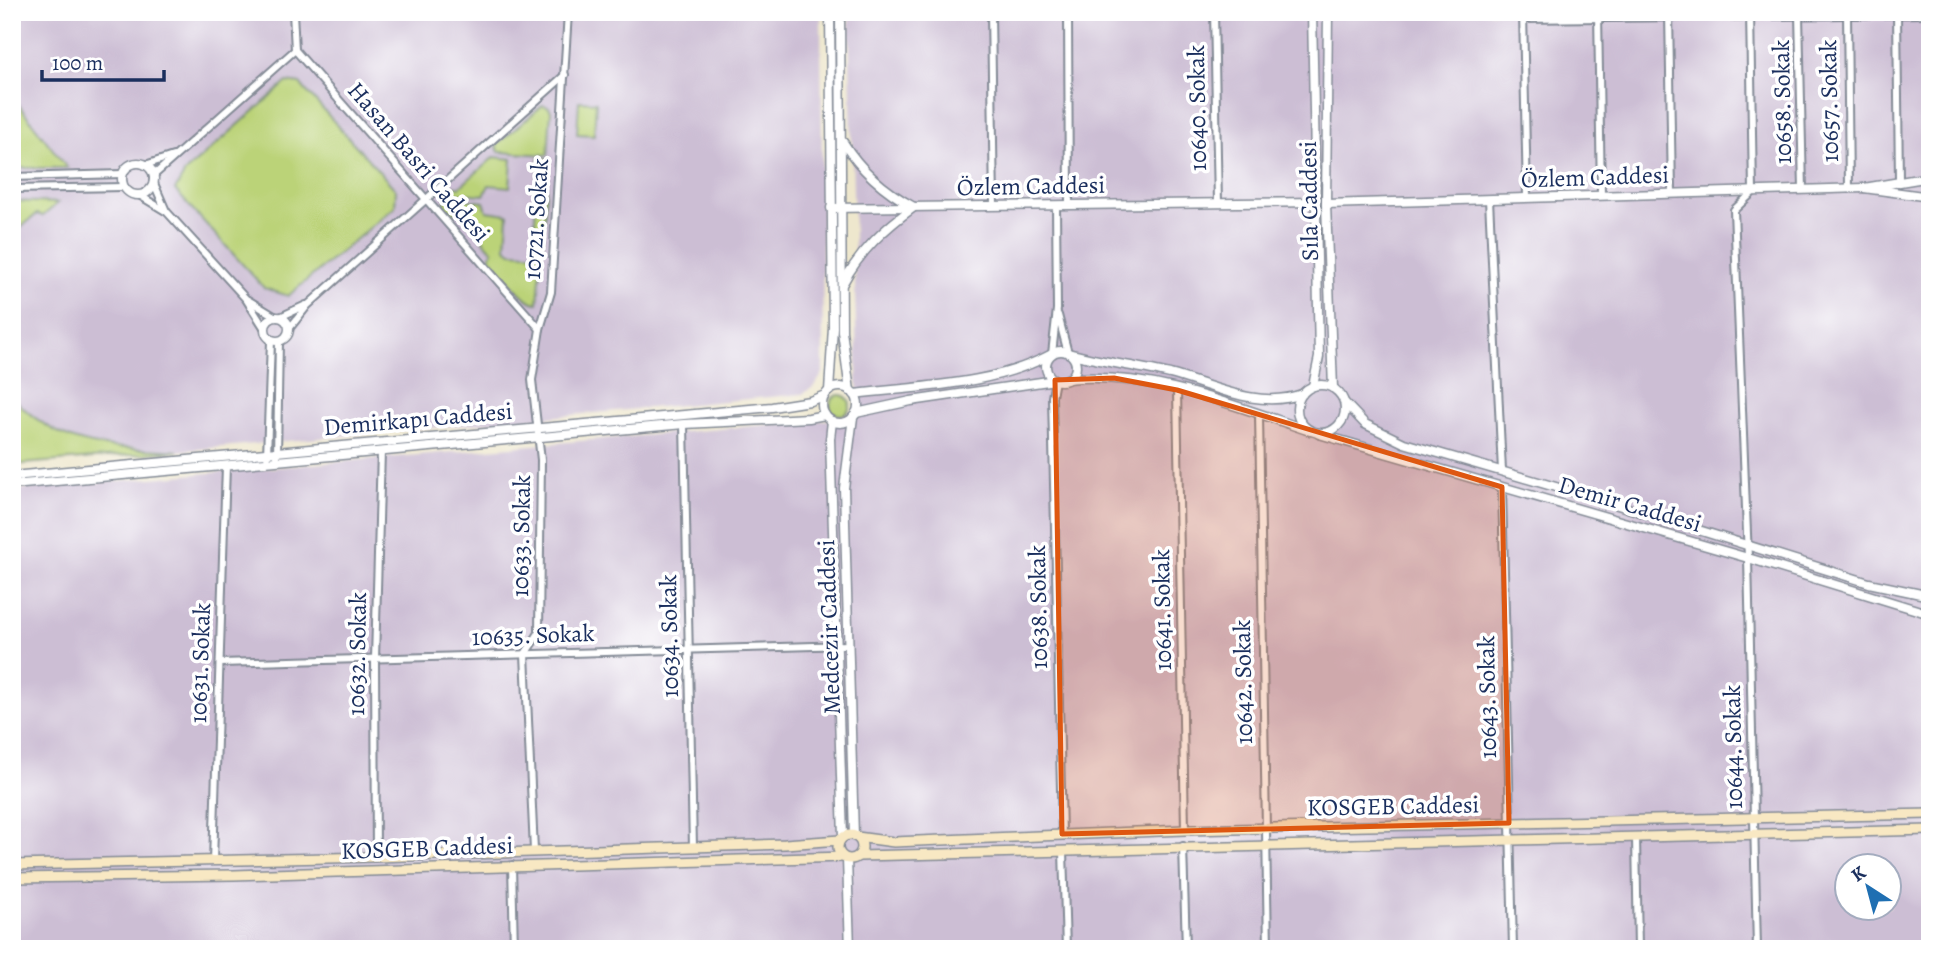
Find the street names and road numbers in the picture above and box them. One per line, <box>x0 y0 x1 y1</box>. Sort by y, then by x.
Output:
street label: 10658. Sokak <box>1765 39 1799 164</box>
street label: 10657. Sokak <box>1812 39 1846 163</box>
street label: 10640. Sokak <box>1180 45 1214 171</box>
street label: Hasan Basri Caddesi <box>340 75 498 249</box>
street label: Sıla Caddesi <box>1292 141 1326 261</box>
street label: 10721. Sokak <box>516 157 556 280</box>
street label: Özlem Caddesi <box>1520 158 1670 196</box>
street label: Özlem Caddesi <box>957 169 1105 203</box>
street label: Demirkapı Caddesi <box>322 395 514 443</box>
street label: Demir Caddesi <box>1555 468 1705 540</box>
street label: 10633. Sokak <box>504 474 538 597</box>
street label: Medcezir Caddesi <box>810 539 848 715</box>
street label: 10638. Sokak <box>1021 545 1055 669</box>
street label: 10641. Sokak <box>1145 549 1179 671</box>
street label: 10634. Sokak <box>652 574 686 698</box>
street label: 10632. Sokak <box>340 592 374 716</box>
street label: 10631. Sokak <box>182 602 218 724</box>
street label: 10635. Sokak <box>471 617 595 653</box>
street label: 10642. Sokak <box>1226 619 1260 745</box>
street label: 10643. Sokak <box>1470 635 1504 759</box>
street label: 10644. Sokak <box>1716 685 1750 809</box>
street label: KOSGEB Caddesi <box>1307 788 1479 824</box>
street label: KOSGEB Caddesi <box>340 829 514 867</box>

